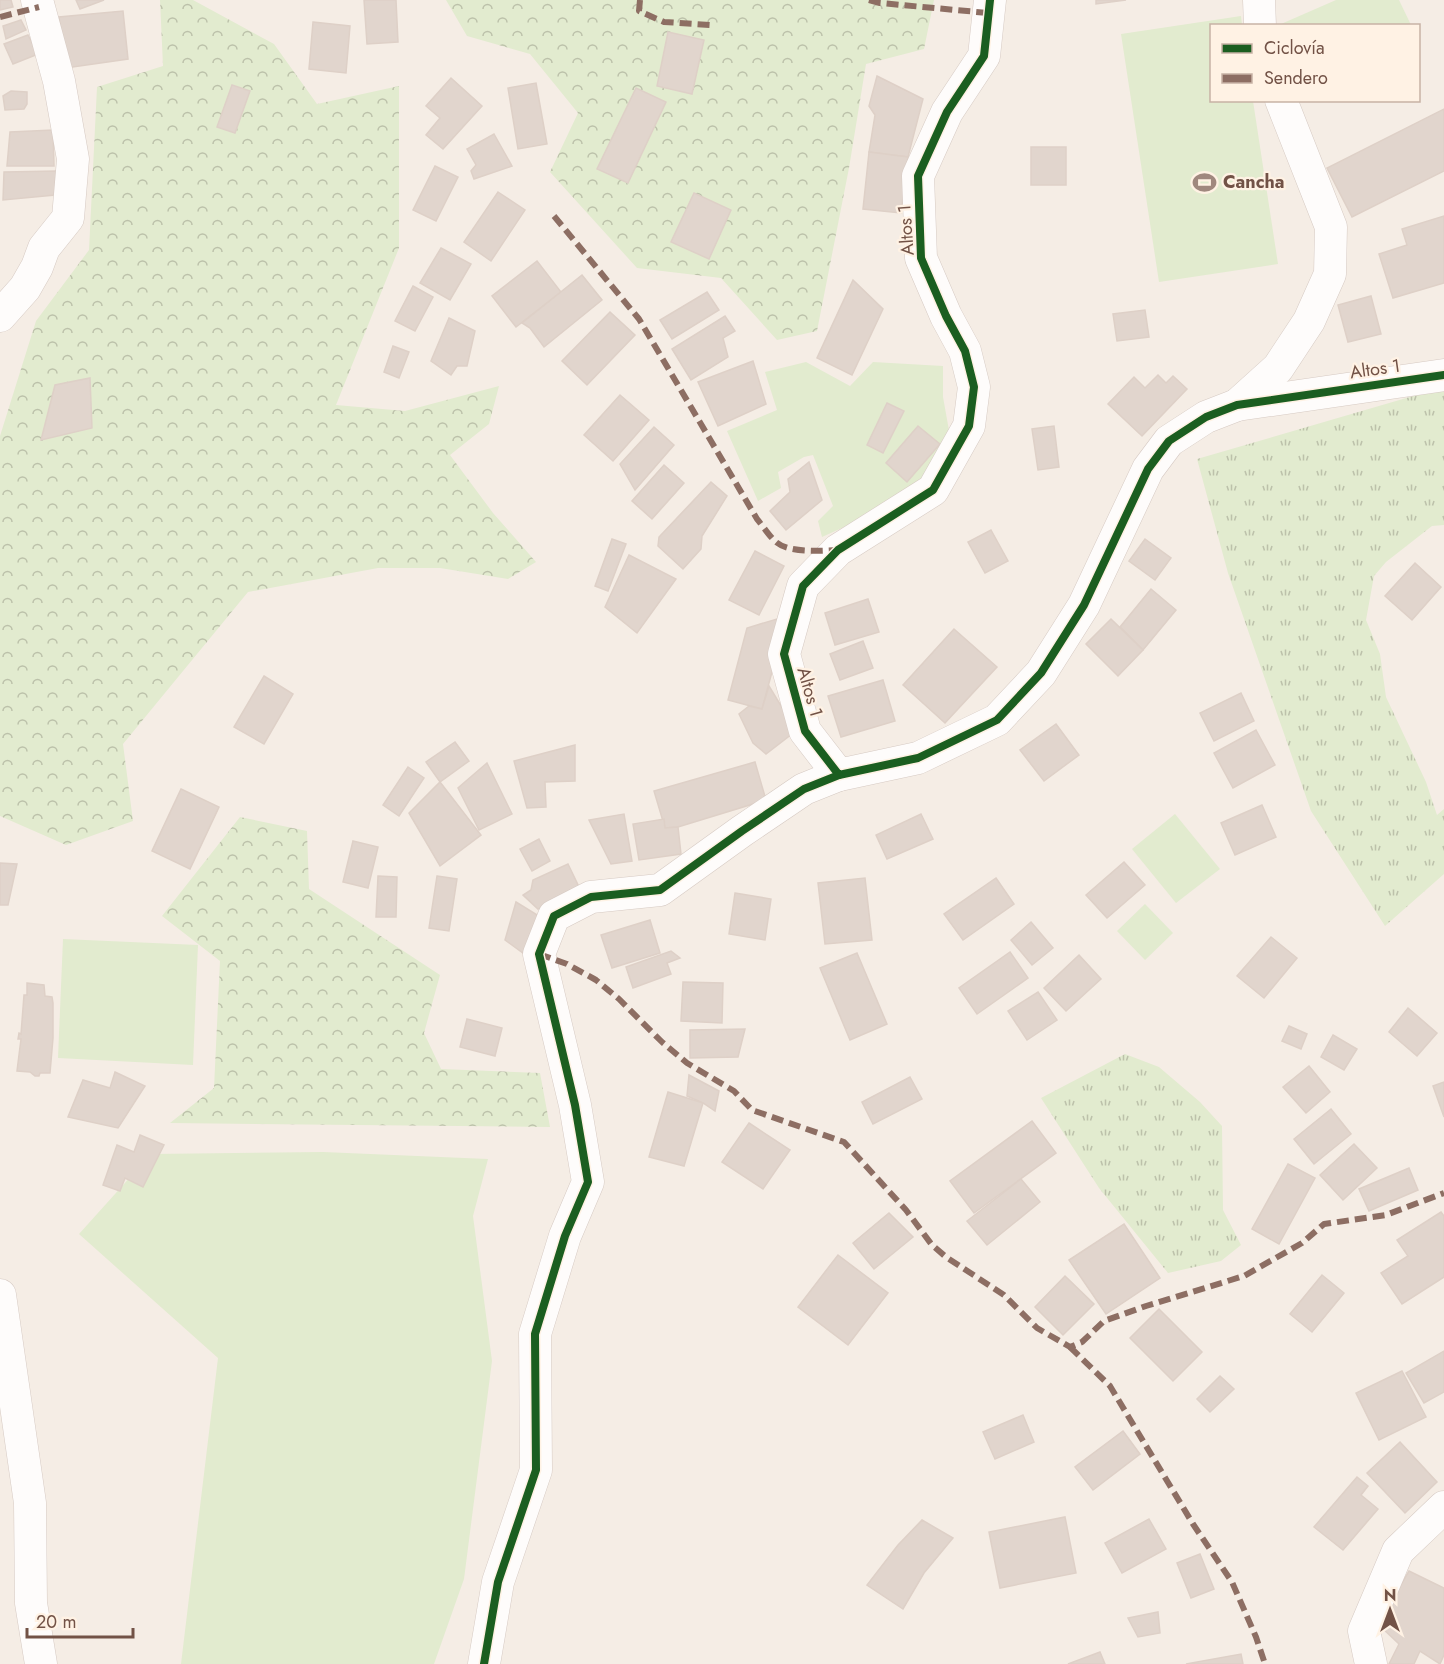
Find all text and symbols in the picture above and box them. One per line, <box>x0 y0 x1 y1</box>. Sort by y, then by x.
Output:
legend <box>1210 24 1420 102</box>
text: Ciclovía <box>1264 35 1325 61</box>
text: Sendero <box>1264 65 1328 91</box>
sports icon: Cancha <box>1192 169 1218 195</box>
place label: Cancha <box>1223 169 1285 195</box>
street label: Altos 1 <box>891 204 921 256</box>
street label: Altos 1 <box>1348 353 1402 385</box>
street label: Altos 1 <box>790 664 830 720</box>
north arrow <box>1360 1580 1420 1640</box>
text: N <box>1384 1584 1396 1607</box>
scale bar <box>27 1601 134 1639</box>
text: 20 m <box>36 1609 76 1635</box>

